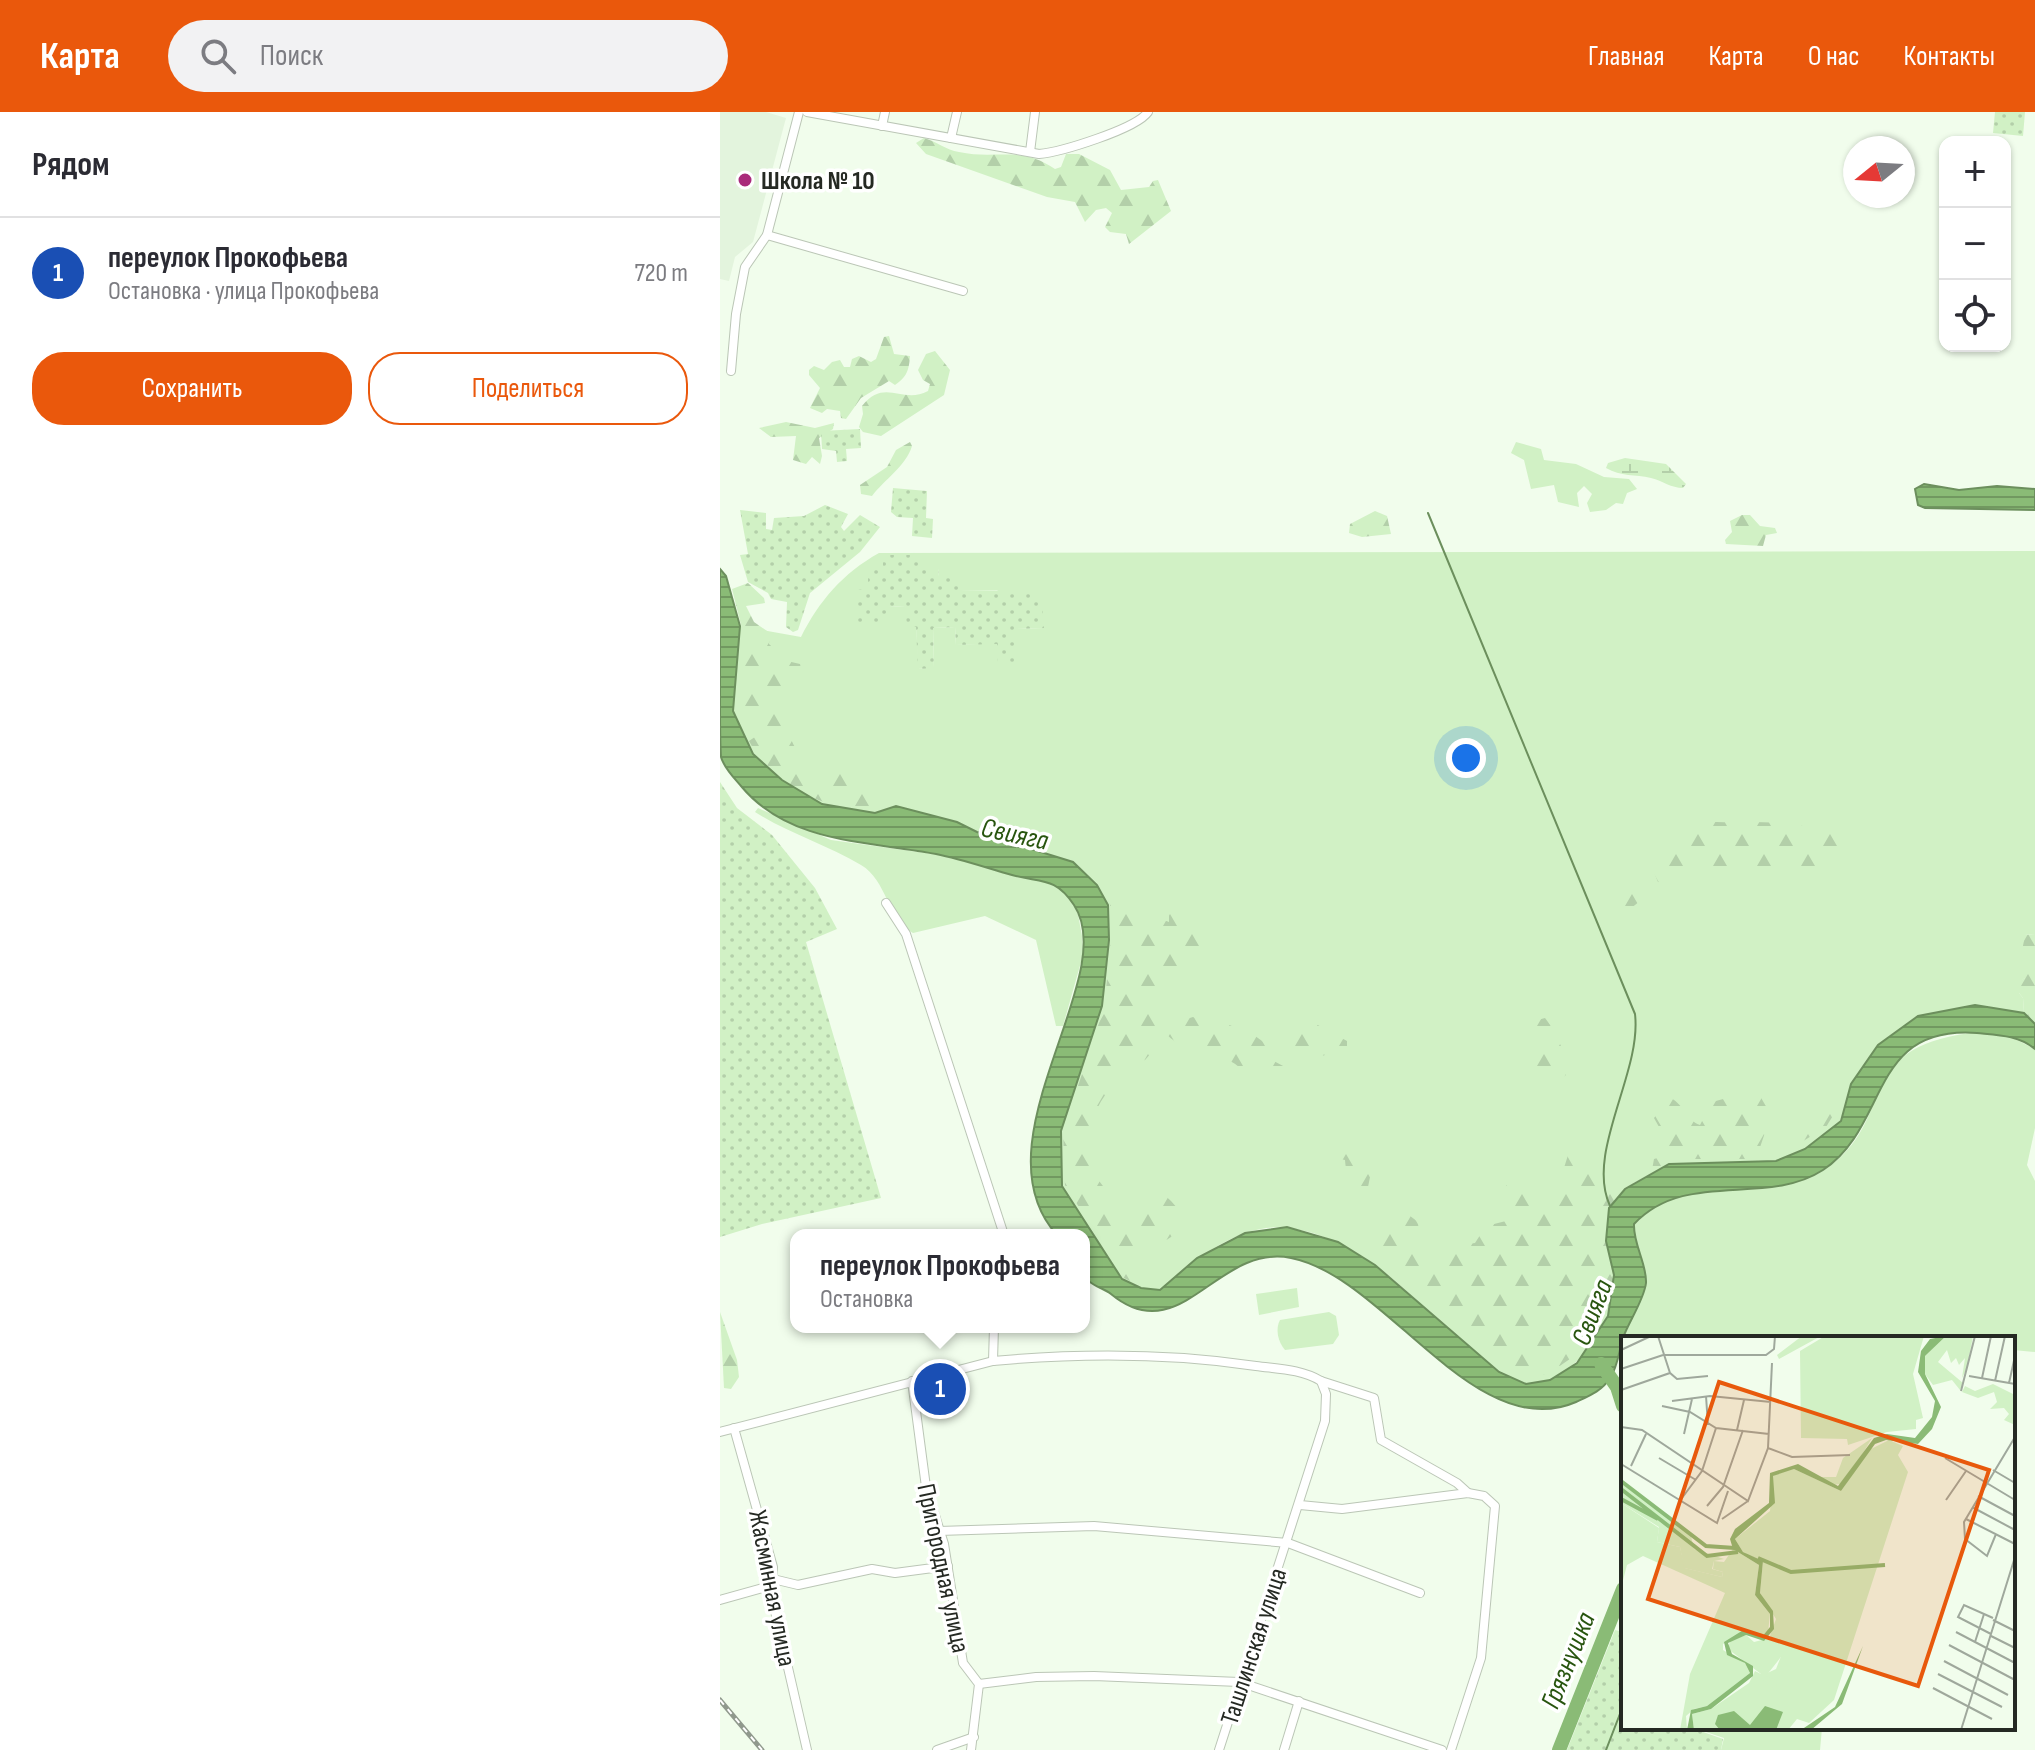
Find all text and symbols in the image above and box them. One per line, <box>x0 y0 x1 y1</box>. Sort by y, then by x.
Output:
search box <box>168 20 728 92</box>
text: Карта <box>40 34 120 79</box>
icon: search <box>196 34 240 78</box>
text: Поиск <box>260 38 323 74</box>
text: Главная <box>1588 40 1664 73</box>
text: Карта <box>1708 40 1764 73</box>
text: О нас <box>1808 40 1860 73</box>
text: Контакты <box>1904 40 1995 73</box>
north arrow <box>1843 136 1915 208</box>
map controls <box>1939 136 2011 352</box>
button: + <box>1939 136 2011 208</box>
text: Рядом <box>32 144 110 185</box>
place label: Школа № 10 <box>761 166 875 197</box>
marker: Школа № 10 <box>736 171 754 189</box>
button: − <box>1939 208 2011 280</box>
text: переулок Прокофьева <box>108 240 348 276</box>
text: 1 <box>53 258 63 289</box>
text: 720 m <box>634 258 688 289</box>
text: Остановка · улица Прокофьева <box>108 276 379 307</box>
button: locate <box>1939 280 2011 352</box>
button: Сохранить <box>32 352 352 425</box>
button: Поделиться <box>368 352 688 425</box>
your location <box>1446 738 1486 778</box>
water label: Свияга <box>978 811 1052 858</box>
popup <box>790 1229 1090 1333</box>
text: переулок Прокофьева <box>820 1248 1060 1284</box>
water label: Свияга <box>1565 1274 1620 1350</box>
text: Остановка <box>820 1284 913 1315</box>
inset map <box>1621 1336 2015 1730</box>
pin: 1 <box>914 1359 966 1419</box>
street label: Пригородная улица <box>909 1481 976 1656</box>
street label: Жасминная улица <box>741 1507 802 1669</box>
street label: Ташлинская улица <box>1215 1564 1294 1729</box>
water label: Грязнушка <box>1534 1607 1603 1714</box>

